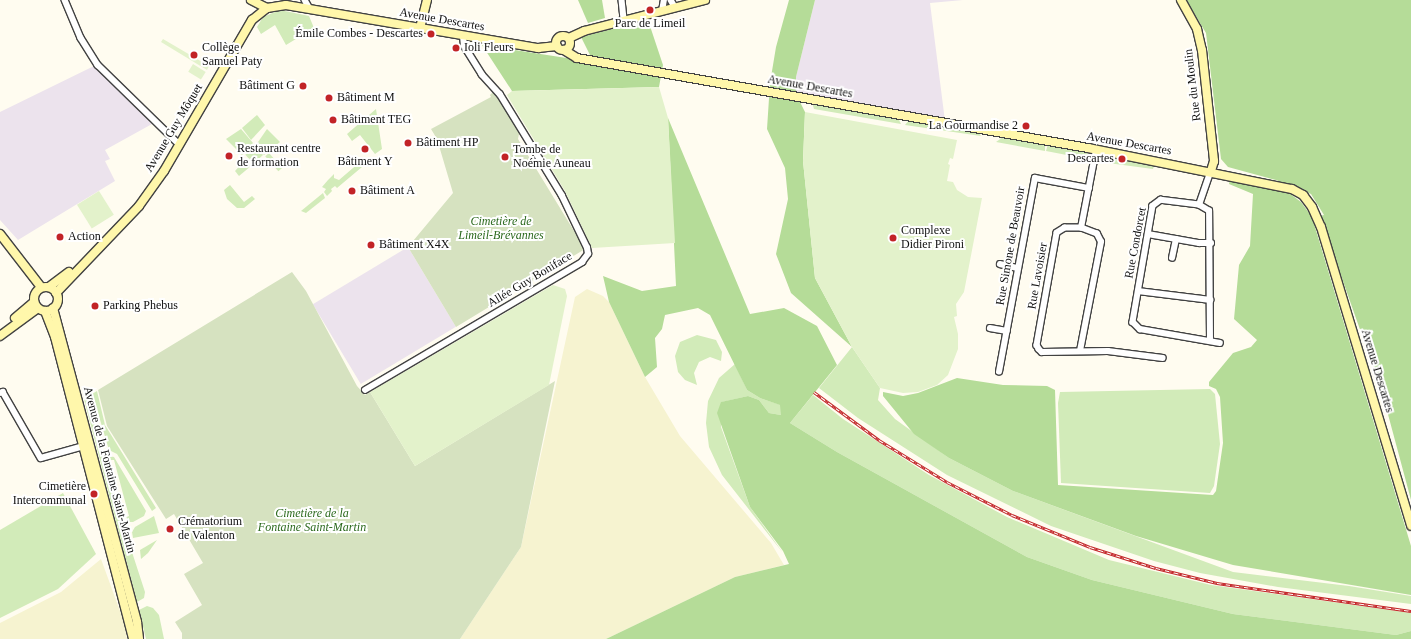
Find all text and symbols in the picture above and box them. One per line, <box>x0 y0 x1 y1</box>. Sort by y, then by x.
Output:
street label: Avenue Descartes <box>398 5 486 35</box>
marker: Parc de Limeil <box>645 5 655 15</box>
place label: Parc de Limeil <box>615 17 685 31</box>
place label: Émile Combes - Descartes <box>295 27 423 41</box>
marker: Émile Combes - Descartes <box>426 29 436 39</box>
place label: Collège Samuel Paty <box>202 41 262 69</box>
place label: Ioli Fleurs <box>464 41 514 55</box>
marker: Ioli Fleurs <box>451 43 461 53</box>
street label: Rue du Moulin <box>1181 48 1205 122</box>
marker: Collège Samuel Paty <box>189 50 199 60</box>
street label: Avenue Descartes <box>766 72 854 102</box>
place label: Bâtiment G <box>239 79 295 93</box>
street label: Avenue Guy Môquet <box>142 81 206 175</box>
marker: Bâtiment G <box>298 81 308 91</box>
place label: Bâtiment M <box>337 91 395 105</box>
marker: Bâtiment M <box>324 93 334 103</box>
place label: Bâtiment TEG <box>341 113 411 127</box>
marker: Bâtiment TEG <box>328 115 338 125</box>
place label: La Gourmandise 2 <box>929 119 1018 133</box>
marker: La Gourmandise 2 <box>1021 121 1031 131</box>
street label: Avenue Descartes <box>1085 129 1173 159</box>
place label: Bâtiment HP <box>416 136 478 150</box>
marker: Bâtiment HP <box>403 138 413 148</box>
place label: Restaurant centre de formation <box>237 142 321 170</box>
place label: Tombe de Noémie Auneau <box>513 143 591 171</box>
marker: Bâtiment Y <box>360 144 370 154</box>
marker: Restaurant centre de formation <box>224 151 234 161</box>
marker: Tombe de Noémie Auneau <box>500 152 510 162</box>
place label: Descartes <box>1067 152 1114 166</box>
marker: Descartes <box>1117 154 1127 164</box>
place label: Bâtiment Y <box>337 155 393 169</box>
place label: Bâtiment A <box>360 184 416 198</box>
marker: Bâtiment A <box>347 186 357 196</box>
street label: Rue Simone de Beauvoir <box>993 186 1029 306</box>
street label: Rue Condorcet <box>1122 206 1150 280</box>
park label: Cimetière de Limeil-Brévannes <box>458 215 544 243</box>
place label: Complexe Didier Pironi <box>901 224 964 252</box>
place label: Action <box>68 230 101 244</box>
marker: Action <box>55 232 65 242</box>
marker: Complexe Didier Pironi <box>888 233 898 243</box>
place label: Bâtiment X4X <box>379 238 449 252</box>
marker: Bâtiment X4X <box>366 240 376 250</box>
street label: Rue Lavoisier <box>1025 241 1051 311</box>
street label: Allée Guy Boniface <box>485 249 575 311</box>
place label: Parking Phebus <box>103 299 178 313</box>
marker: Parking Phebus <box>90 301 100 311</box>
street label: Avenue Descartes <box>1358 328 1396 414</box>
street label: Avenue de la Fontaine Saint-Martin <box>80 385 138 555</box>
place label: Cimetière Intercommunal <box>13 480 86 508</box>
marker: Cimetière Intercommunal <box>89 489 99 499</box>
park label: Cimetière de la Fontaine Saint-Martin <box>258 507 366 535</box>
place label: Crématorium de Valenton <box>178 515 242 543</box>
marker: Crématorium de Valenton <box>165 524 175 534</box>

